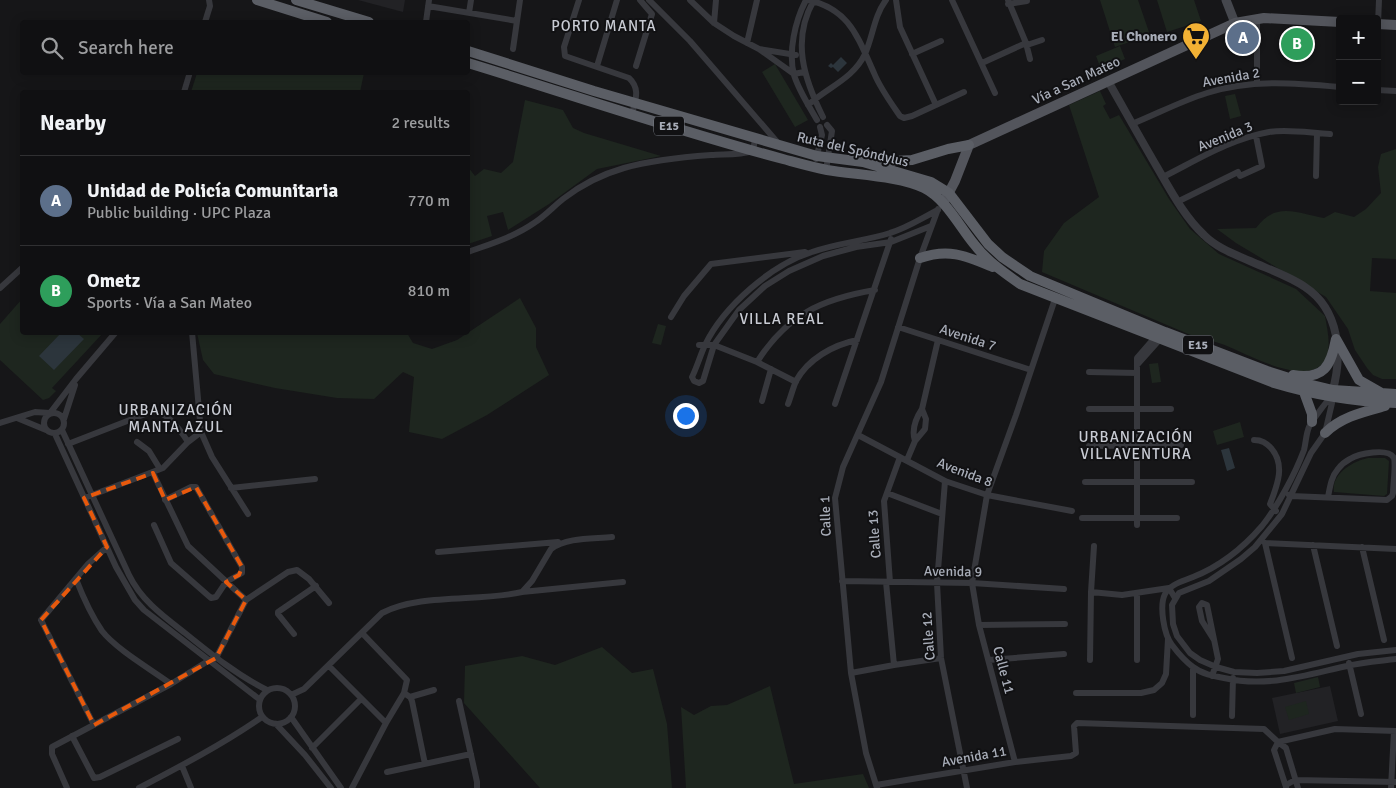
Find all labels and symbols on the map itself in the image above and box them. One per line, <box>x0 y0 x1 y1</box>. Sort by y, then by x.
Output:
district label: PORTO MANTA <box>551 17 657 35</box>
pin: A <box>1227 19 1259 57</box>
supermarket icon: El Chonero <box>1181 21 1211 60</box>
pin: B <box>1281 25 1313 63</box>
place label: El Chonero <box>1111 28 1177 45</box>
street label: Vía a San Mateo <box>1030 53 1123 108</box>
street label: Avenida 2 <box>1201 64 1261 91</box>
road number: E15 <box>654 116 684 136</box>
street label: Avenida 3 <box>1195 118 1255 155</box>
street label: Ruta del Spóndylus <box>795 128 910 171</box>
district label: VILLA REAL <box>739 310 825 328</box>
street label: Avenida 7 <box>938 320 998 355</box>
road number: E15 <box>1183 336 1213 354</box>
district label: URBANIZACIÓN MANTA AZUL <box>119 400 233 436</box>
your location <box>673 403 699 429</box>
district label: URBANIZACIÓN VILLAVENTURA <box>1079 427 1193 463</box>
street label: Avenida 8 <box>935 454 995 491</box>
street label: Calle 1 <box>816 495 835 537</box>
street label: Calle 13 <box>864 509 885 559</box>
street label: Avenida 9 <box>924 562 982 581</box>
street label: Calle 12 <box>918 611 939 661</box>
street label: Calle 11 <box>989 644 1018 696</box>
street label: Avenida 11 <box>940 742 1008 771</box>

